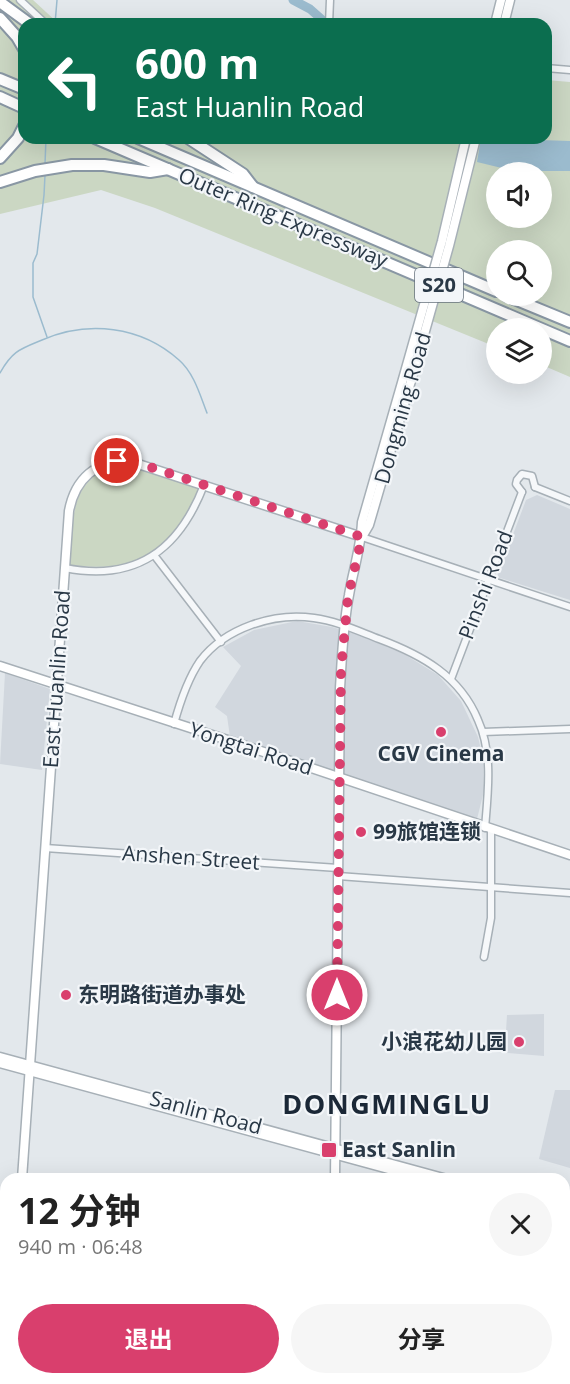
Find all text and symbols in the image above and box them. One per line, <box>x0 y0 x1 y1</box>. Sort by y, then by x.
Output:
text: 600 m <box>135 34 259 91</box>
icon: left <box>36 42 114 120</box>
text: East Huanlin Road <box>135 88 364 125</box>
street label: Outer Ring Expressway <box>174 160 393 274</box>
map controls <box>486 162 552 384</box>
button: sound <box>486 162 552 228</box>
button: search <box>486 240 552 306</box>
road number: S20 <box>415 268 463 302</box>
button: layers <box>486 318 552 384</box>
street label: Dongming Road <box>367 329 437 487</box>
pin <box>91 435 142 486</box>
icon: arrive <box>100 444 133 477</box>
street label: Pinshi Road <box>451 526 519 643</box>
street label: East Huanlin Road <box>36 589 76 769</box>
street label: Yongtai Road <box>186 715 317 781</box>
marker: CGV Cinema <box>434 725 448 739</box>
place label: CGV Cinema <box>378 739 505 767</box>
place label: 99旅馆连锁 <box>373 817 481 845</box>
marker: 99旅馆连锁 <box>354 825 368 839</box>
street label: Anshen Street <box>121 838 261 876</box>
position arrow <box>305 963 369 1027</box>
place label: 东明路街道办事处 <box>78 980 246 1008</box>
marker: 东明路街道办事处 <box>59 988 73 1002</box>
place label: 小浪花幼儿园 <box>381 1027 507 1055</box>
marker: 小浪花幼儿园 <box>512 1035 526 1049</box>
street label: Sanlin Road <box>147 1084 265 1140</box>
district label: DONGMINGLU <box>282 1085 492 1122</box>
place label: East Sanlin <box>342 1135 456 1163</box>
marker: East Sanlin <box>320 1141 338 1159</box>
text: 12 分钟 <box>18 1186 141 1235</box>
button: close <box>489 1193 552 1256</box>
text: 940 m · 06:48 <box>18 1233 143 1260</box>
button: 退出 <box>18 1304 279 1373</box>
button: 分享 <box>291 1304 552 1373</box>

